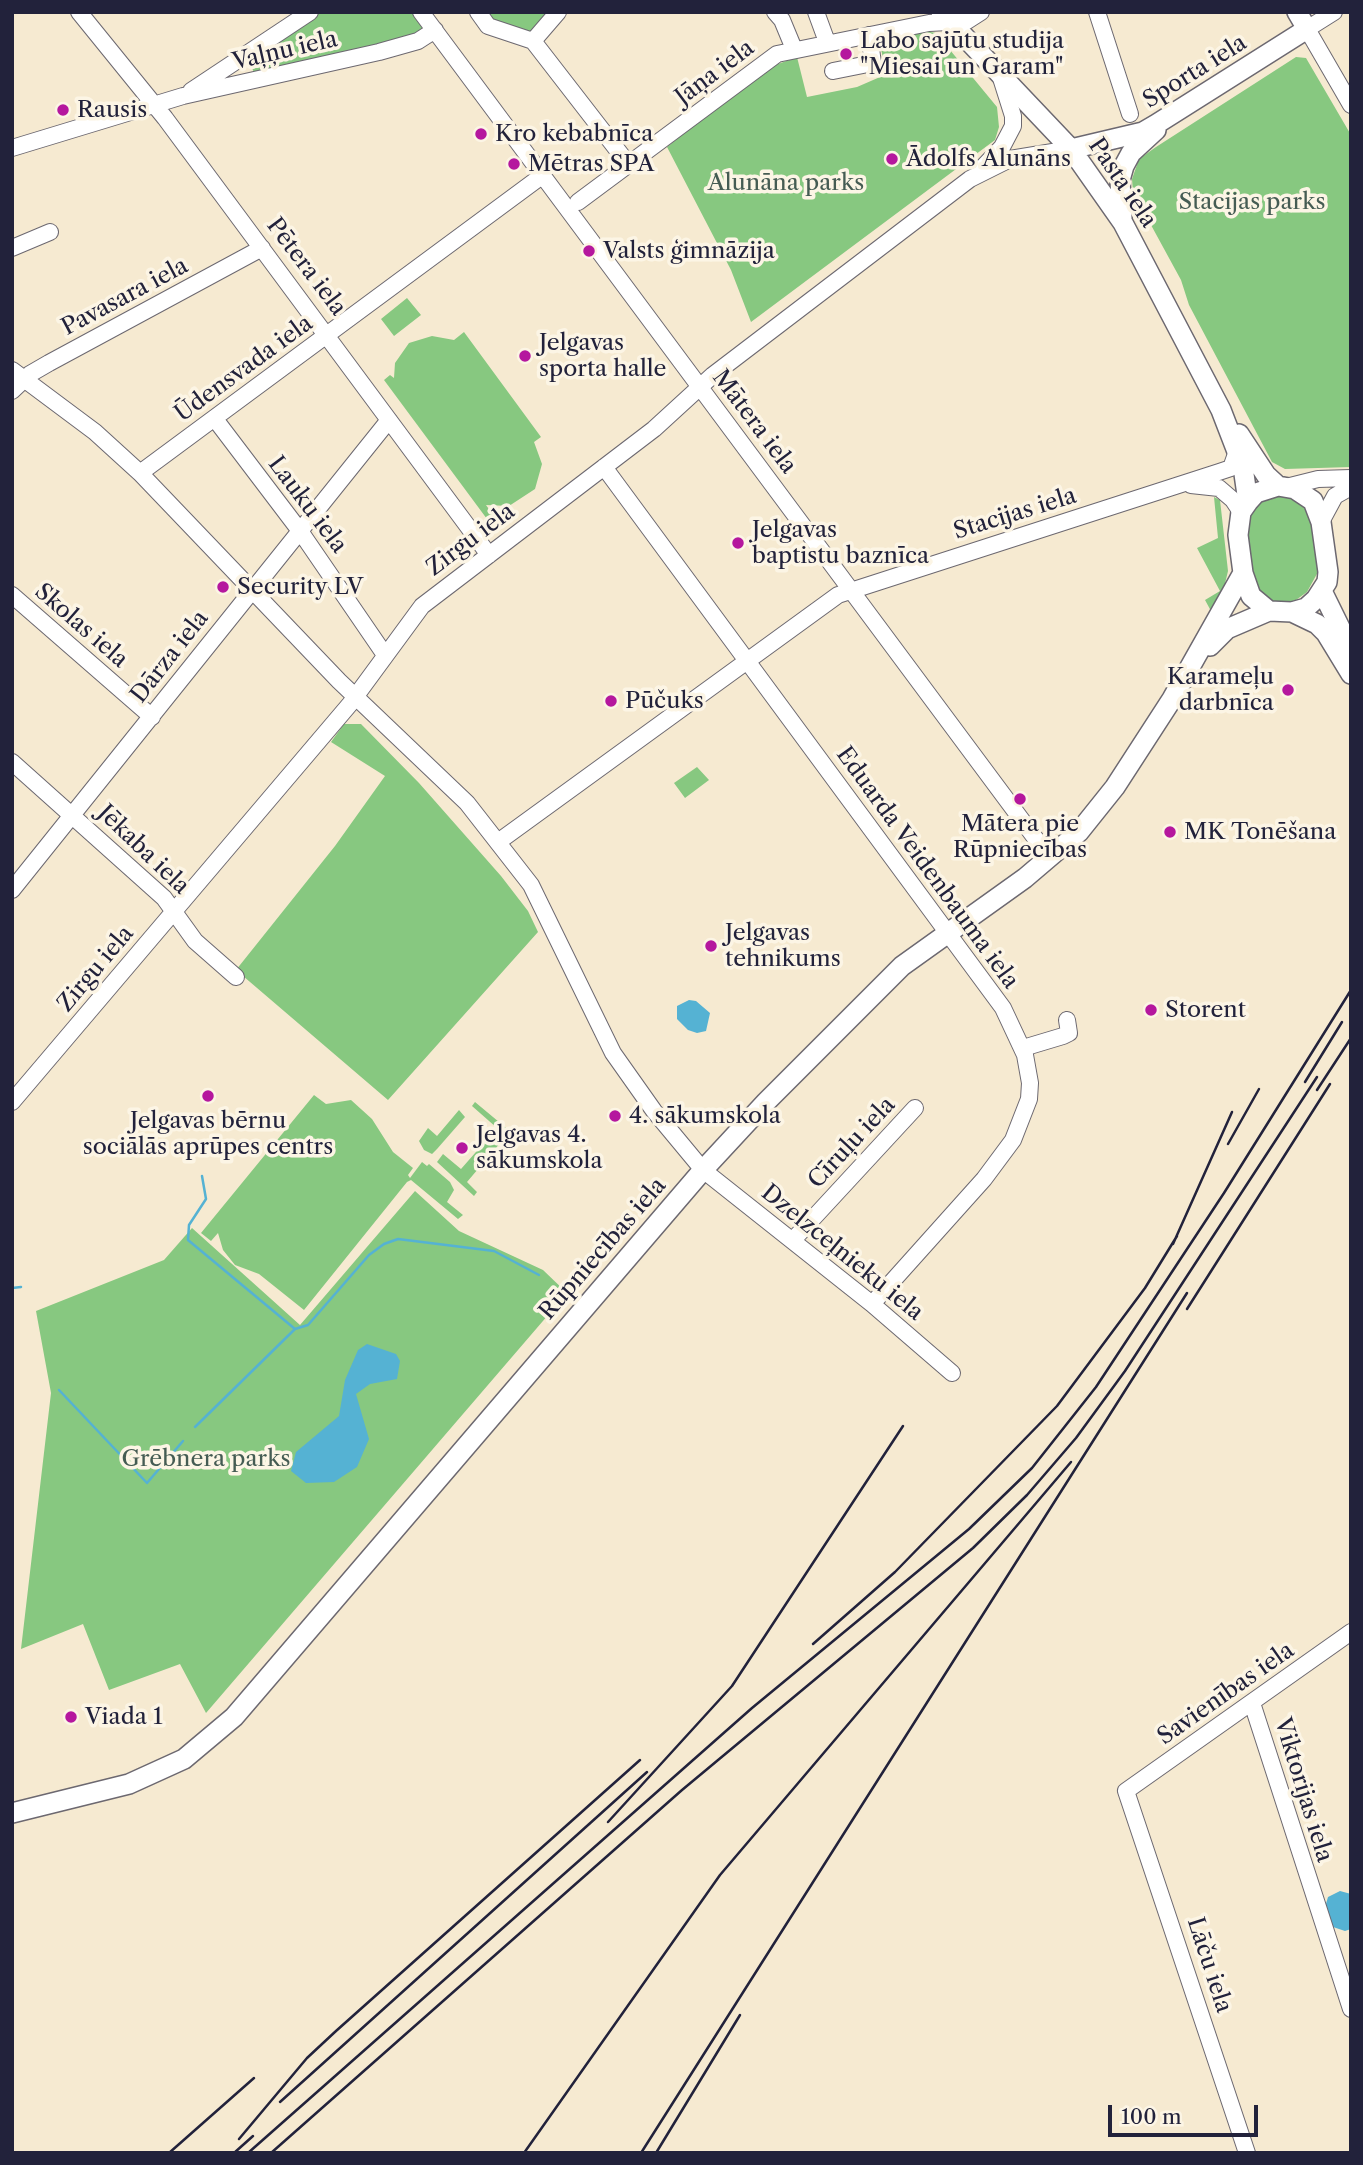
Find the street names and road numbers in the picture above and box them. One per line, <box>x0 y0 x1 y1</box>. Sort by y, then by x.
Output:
street label: Vaļņu iela <box>230 26 340 76</box>
street label: Sporta iela <box>1138 29 1252 115</box>
street label: Jāņa iela <box>670 34 760 112</box>
street label: Pasta iela <box>1082 133 1162 233</box>
street label: Pētera iela <box>260 213 352 321</box>
street label: Pavasara iela <box>57 252 193 342</box>
street label: Ūdensvada iela <box>170 310 318 428</box>
street label: Mātera iela <box>706 365 802 479</box>
street label: Lauku iela <box>262 451 352 559</box>
street label: Stacijas iela <box>950 482 1080 546</box>
street label: Zirgu iela <box>421 498 521 582</box>
street label: Skolas iela <box>29 578 133 674</box>
street label: Dārza iela <box>125 605 215 709</box>
street label: Eduarda Veidenbauma iela <box>830 742 1024 994</box>
street label: Jēkaba iela <box>91 800 195 900</box>
street label: Zirgu iela <box>52 921 140 1017</box>
street label: Cīruļu iela <box>803 1092 901 1194</box>
street label: Rūpniecības iela <box>534 1172 672 1326</box>
street label: Dzelzceļnieku iela <box>755 1179 929 1327</box>
street label: Savienības iela <box>1153 1637 1299 1751</box>
street label: Viktorijas iela <box>1268 1715 1338 1865</box>
street label: Lāču iela <box>1181 1914 1237 2016</box>

